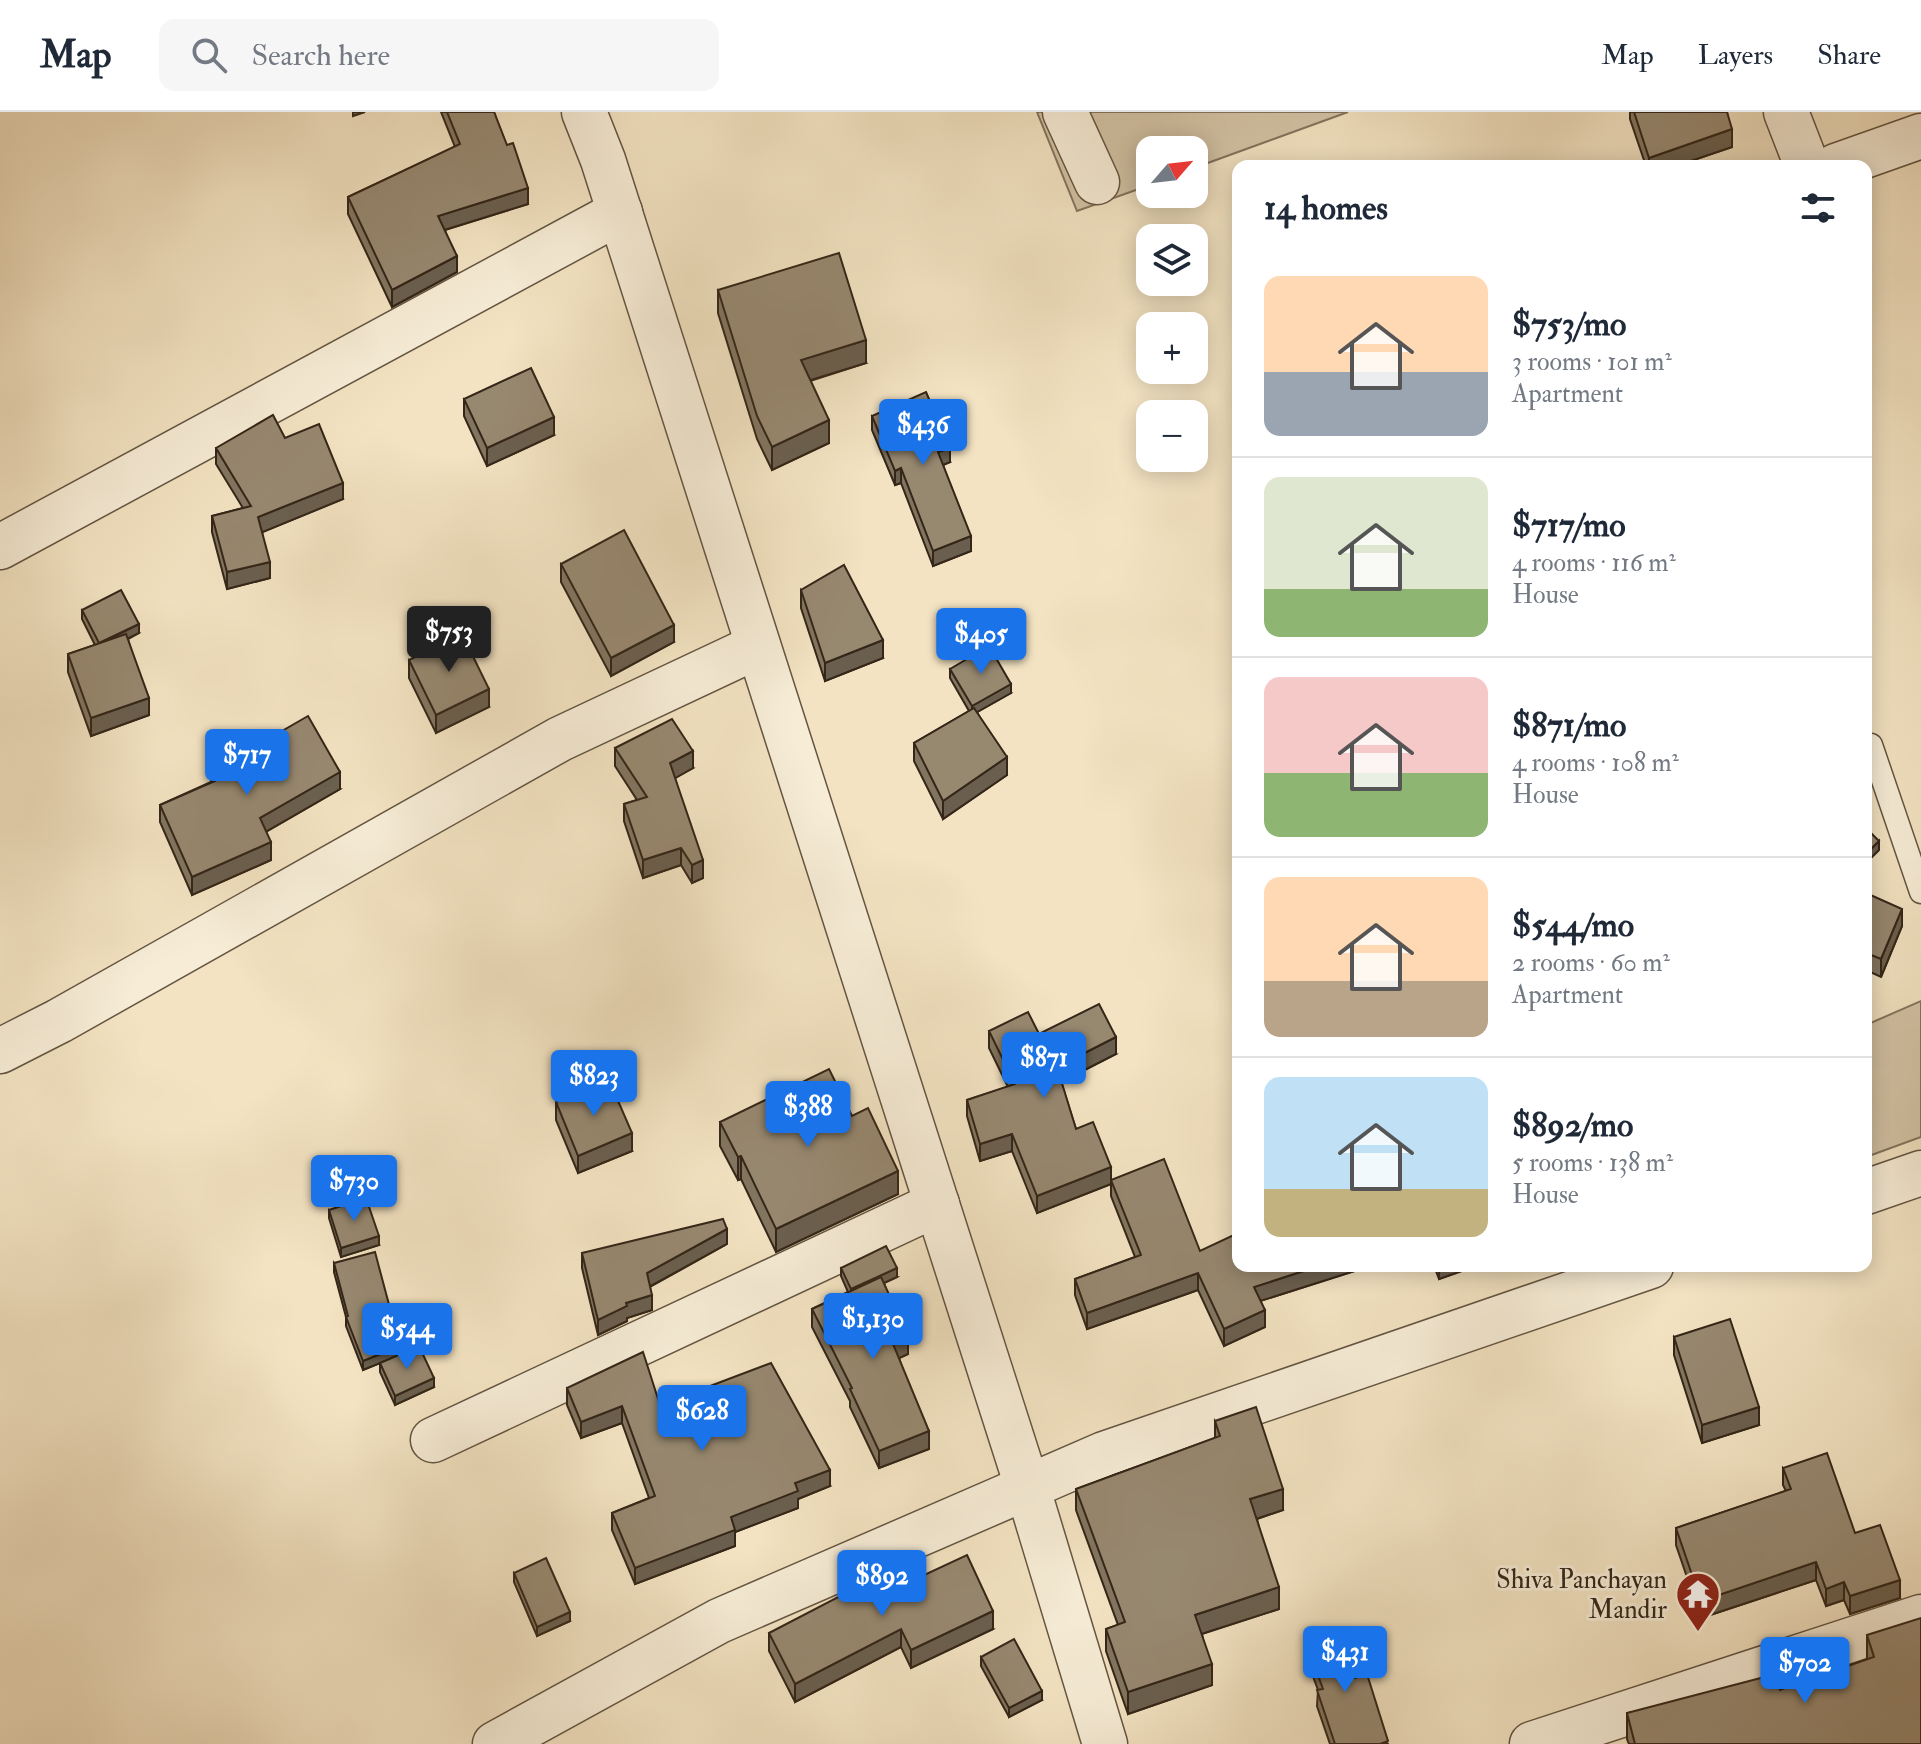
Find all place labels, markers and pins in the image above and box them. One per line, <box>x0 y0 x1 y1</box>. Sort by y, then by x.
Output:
pin: $436 <box>876 399 970 467</box>
pin: $753 <box>402 606 496 674</box>
pin: $405 <box>934 608 1028 676</box>
pin: $717 <box>200 729 294 797</box>
pin: $871 <box>997 1032 1091 1100</box>
pin: $823 <box>547 1050 641 1118</box>
pin: $388 <box>761 1081 855 1149</box>
pin: $730 <box>307 1155 401 1223</box>
pin: $1,130 <box>808 1293 938 1361</box>
pin: $544 <box>360 1303 454 1371</box>
pin: $628 <box>655 1385 749 1453</box>
pin: $892 <box>835 1550 929 1618</box>
place label: Shiva Panchayan Mandir <box>1496 1564 1667 1626</box>
temple icon: Shiva Panchayan Mandir <box>1674 1570 1722 1633</box>
pin: $431 <box>1298 1626 1392 1694</box>
pin: $702 <box>1758 1637 1852 1705</box>

